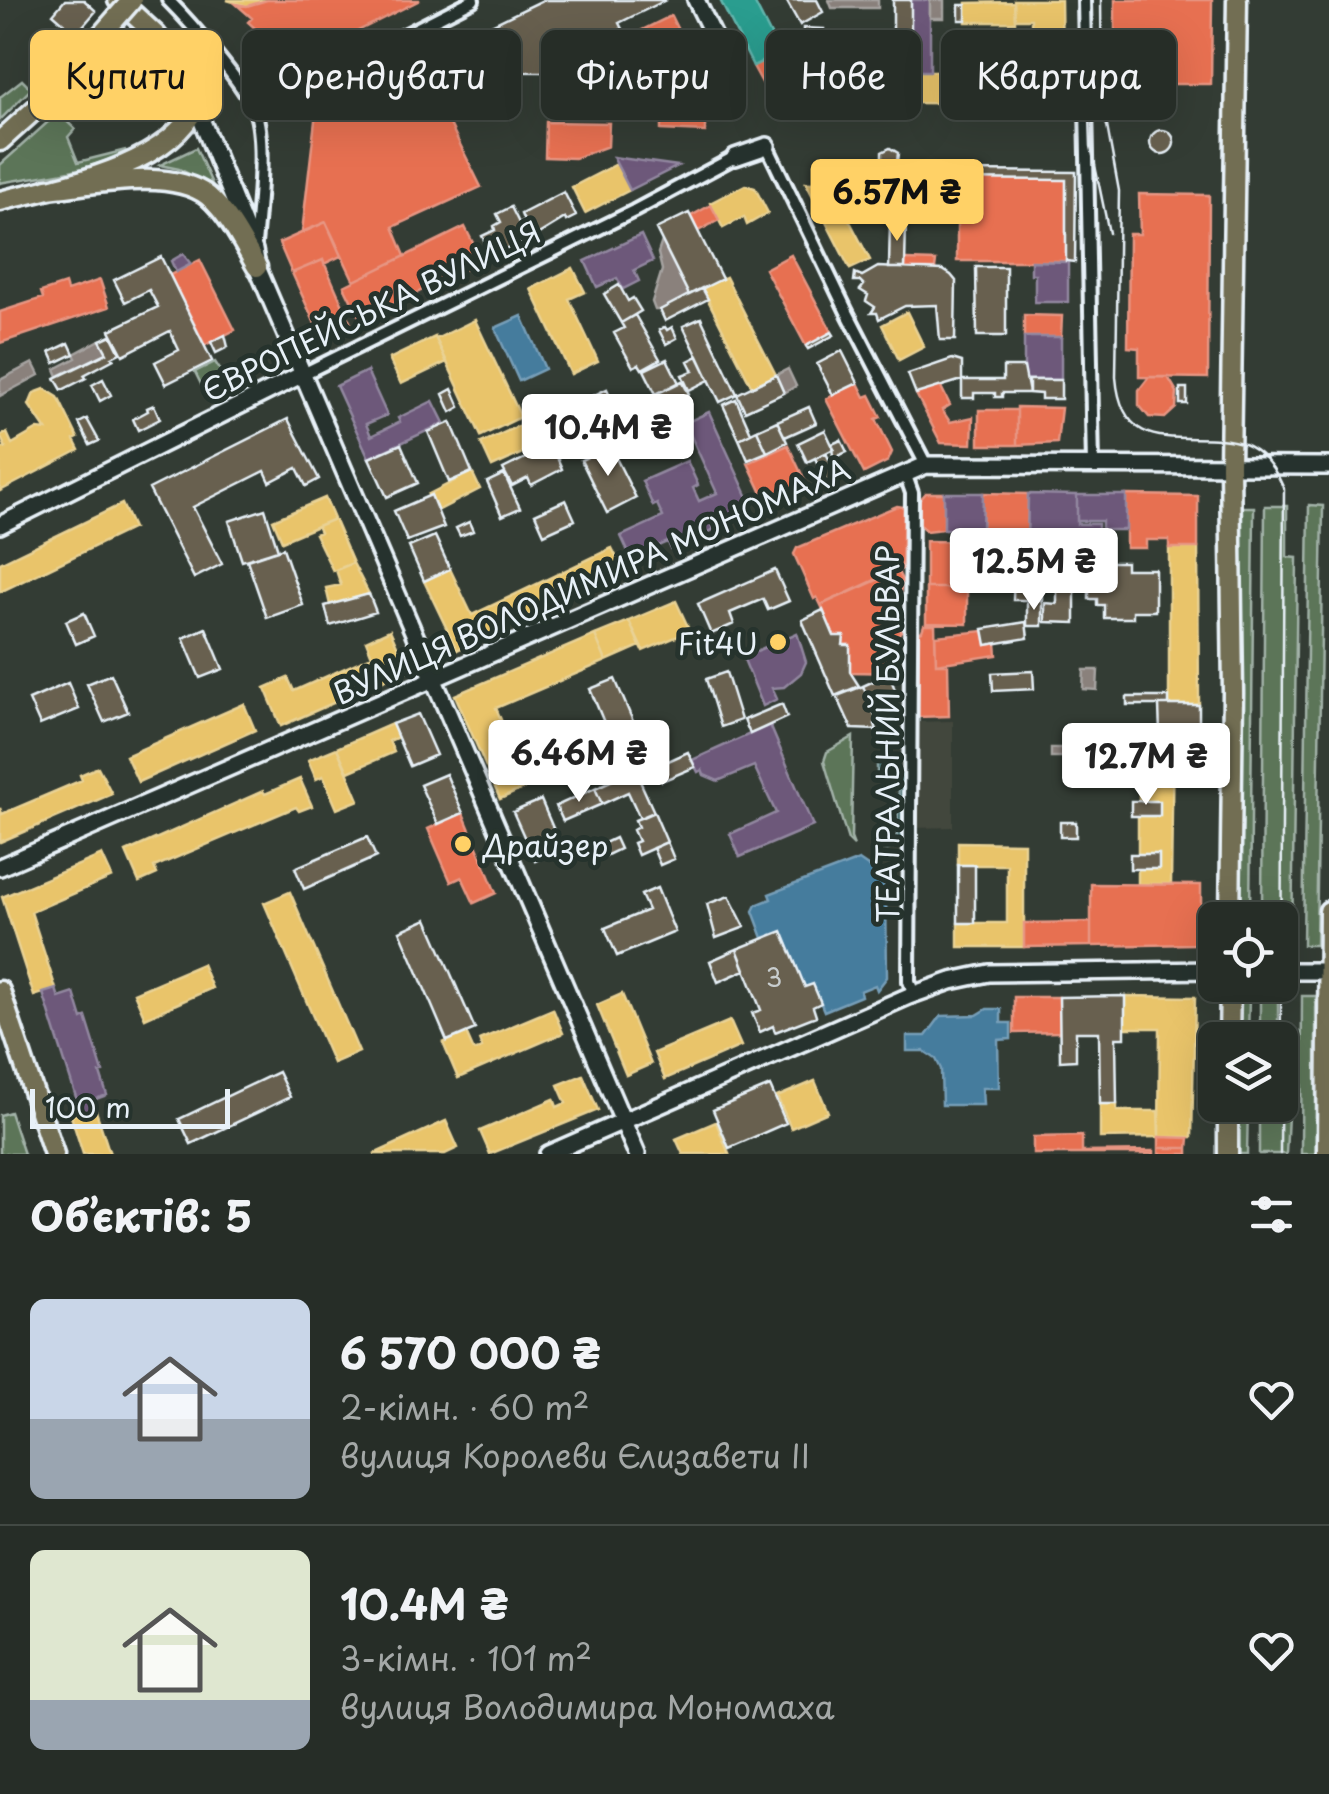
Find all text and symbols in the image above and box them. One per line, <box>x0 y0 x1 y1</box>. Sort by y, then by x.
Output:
chip: Купити <box>30 30 222 120</box>
chip: Орендувати <box>242 30 521 120</box>
chip: Фільтри <box>541 30 746 120</box>
chip: Нове <box>766 30 921 120</box>
chip: Квартира <box>941 30 1176 120</box>
pin: 6.57M ₴ <box>805 159 989 244</box>
text: 6.57M ₴ <box>833 167 961 215</box>
street label: ЄВРОПЕЙСЬКА ВУЛИЦЯ <box>194 208 548 412</box>
pin: 10.4M ₴ <box>516 394 700 479</box>
text: 10.4M ₴ <box>544 402 672 450</box>
street label: ВУЛИЦЯ ВОЛОДИМИРА МОНОМАХА <box>325 445 857 715</box>
pin: 12.5M ₴ <box>942 528 1126 613</box>
text: 12.5M ₴ <box>972 536 1096 584</box>
street label: ТЕАТРАЛЬНИЙ БУЛЬВАР <box>864 545 909 923</box>
place label: Fit4U <box>677 620 758 665</box>
marker: Fit4U <box>767 631 789 653</box>
pin: 6.46M ₴ <box>487 720 671 805</box>
pin: 12.7M ₴ <box>1054 723 1238 808</box>
text: 6.46M ₴ <box>510 728 648 776</box>
text: 12.7M ₴ <box>1084 731 1208 779</box>
place label: Драйзер <box>482 822 608 867</box>
marker: Драйзер <box>452 833 474 855</box>
map controls <box>1198 902 1298 1122</box>
button: locate <box>1198 902 1298 1002</box>
house number: 3 <box>766 958 782 996</box>
button: layers <box>1198 1022 1298 1122</box>
scale bar <box>30 1084 230 1128</box>
text: 100 m <box>45 1085 131 1128</box>
text: Об’єктів: 5 <box>30 1183 252 1246</box>
icon: filters <box>1244 1187 1299 1242</box>
text: 6 570 000 ₴ <box>340 1320 601 1383</box>
icon: home <box>110 1339 230 1459</box>
icon: heart <box>1244 1372 1299 1427</box>
text: 2-кімн. · 60 m² <box>340 1383 590 1431</box>
text: вулиця Королеви Єлизавети ІІ <box>340 1431 810 1479</box>
text: 10.4M ₴ <box>340 1571 509 1634</box>
icon: home <box>110 1590 230 1710</box>
icon: heart <box>1244 1623 1299 1678</box>
text: 3-кімн. · 101 m² <box>340 1634 592 1682</box>
text: вулиця Володимира Мономаха <box>340 1682 835 1730</box>

